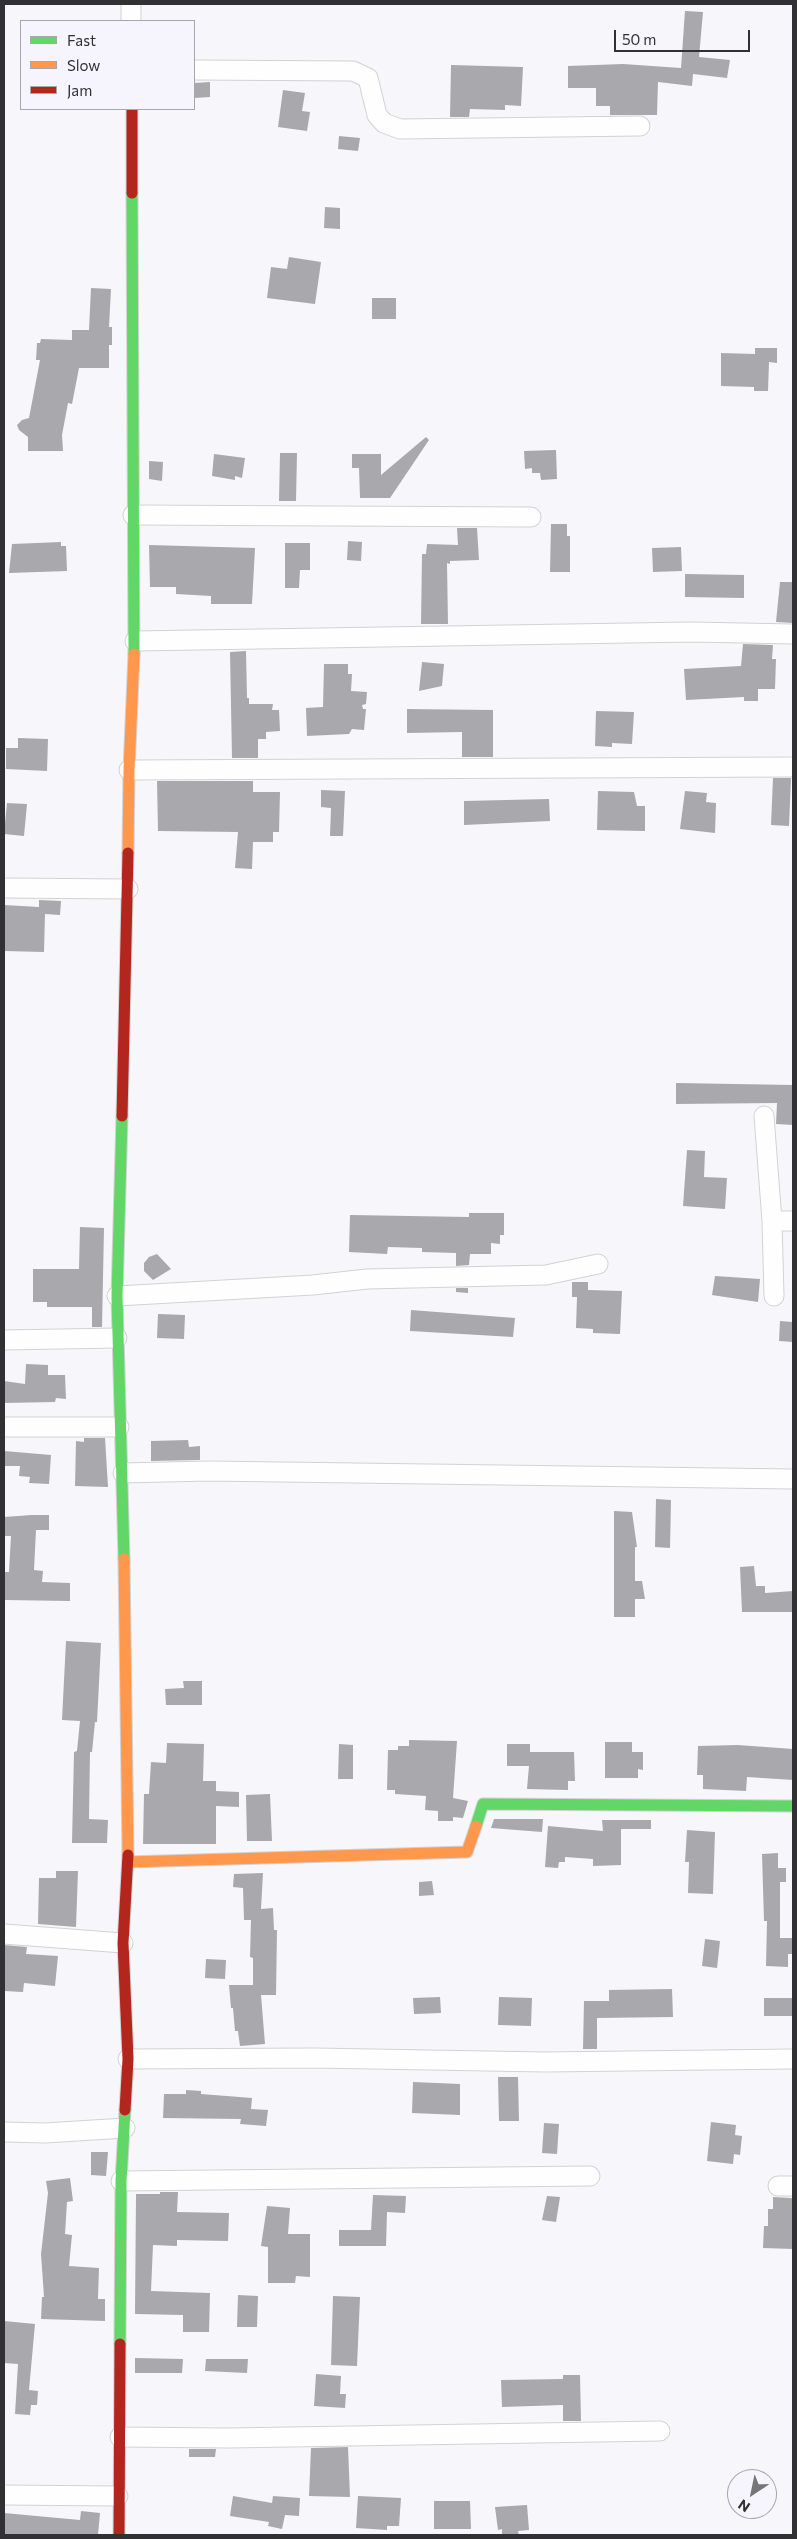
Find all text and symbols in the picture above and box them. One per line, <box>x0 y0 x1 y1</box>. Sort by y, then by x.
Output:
legend <box>20 20 195 110</box>
scale bar <box>617 20 753 52</box>
text: 50 m <box>622 30 656 48</box>
text: Fast <box>67 31 96 49</box>
text: Slow <box>67 56 100 74</box>
text: Jam <box>67 81 92 99</box>
north arrow <box>727 2469 777 2519</box>
text: N <box>735 2496 753 2516</box>

